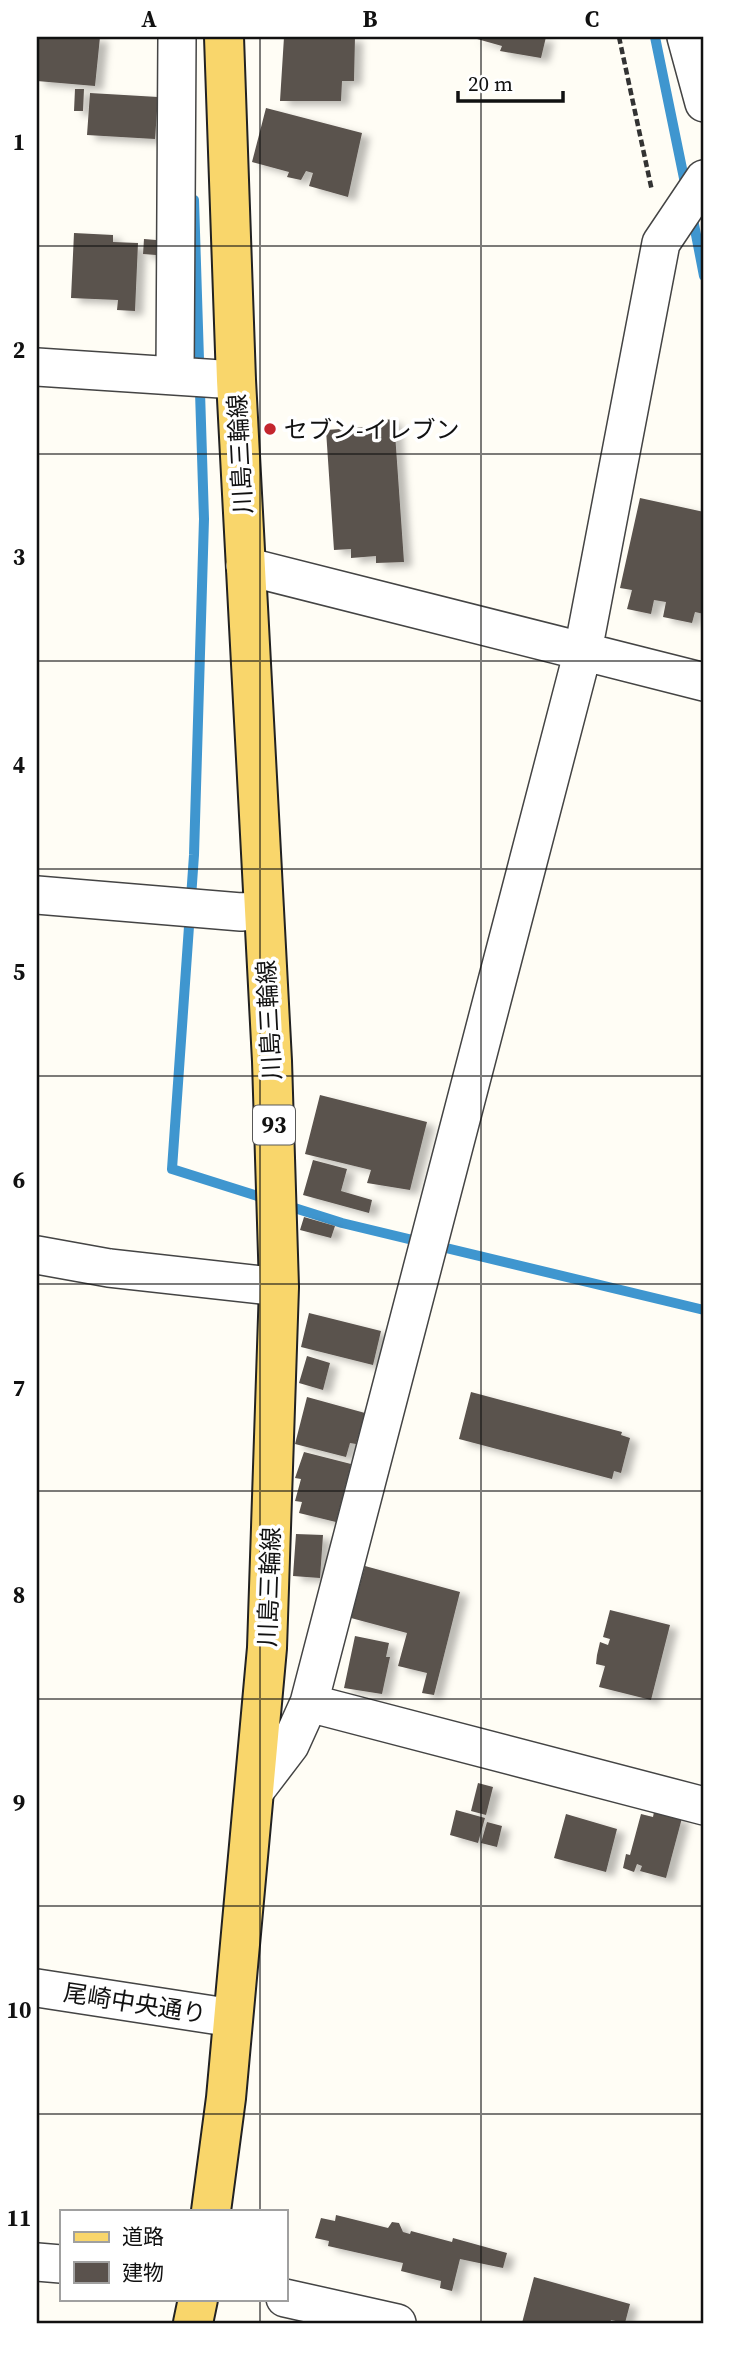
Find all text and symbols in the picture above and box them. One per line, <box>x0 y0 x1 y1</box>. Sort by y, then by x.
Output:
text: A <box>141 3 157 35</box>
text: B <box>363 3 378 35</box>
text: C <box>585 3 599 35</box>
scale bar <box>458 60 562 104</box>
text: 20 m <box>468 69 513 98</box>
text: 1 <box>13 126 25 158</box>
text: 2 <box>13 334 25 366</box>
street label: 川島三輪線 <box>220 393 260 515</box>
place label: セブン-イレブン <box>284 413 460 446</box>
marker: セブン-イレブン <box>262 421 278 437</box>
text: 3 <box>13 541 25 573</box>
text: 4 <box>13 749 25 781</box>
text: 5 <box>13 956 25 988</box>
street label: 川島三輪線 <box>249 959 289 1081</box>
road number: 93 <box>253 1106 295 1144</box>
text: 6 <box>13 1164 25 1196</box>
text: 7 <box>13 1372 25 1404</box>
street label: 川島三輪線 <box>250 1526 288 1648</box>
text: 8 <box>13 1579 25 1611</box>
text: 9 <box>13 1787 25 1819</box>
street label: 尾崎中央通り <box>61 1975 209 2031</box>
text: 10 <box>7 1994 31 2026</box>
text: 11 <box>7 2202 31 2234</box>
legend <box>60 2210 287 2300</box>
text: 道路 <box>122 2222 164 2251</box>
text: 建物 <box>122 2258 164 2287</box>

